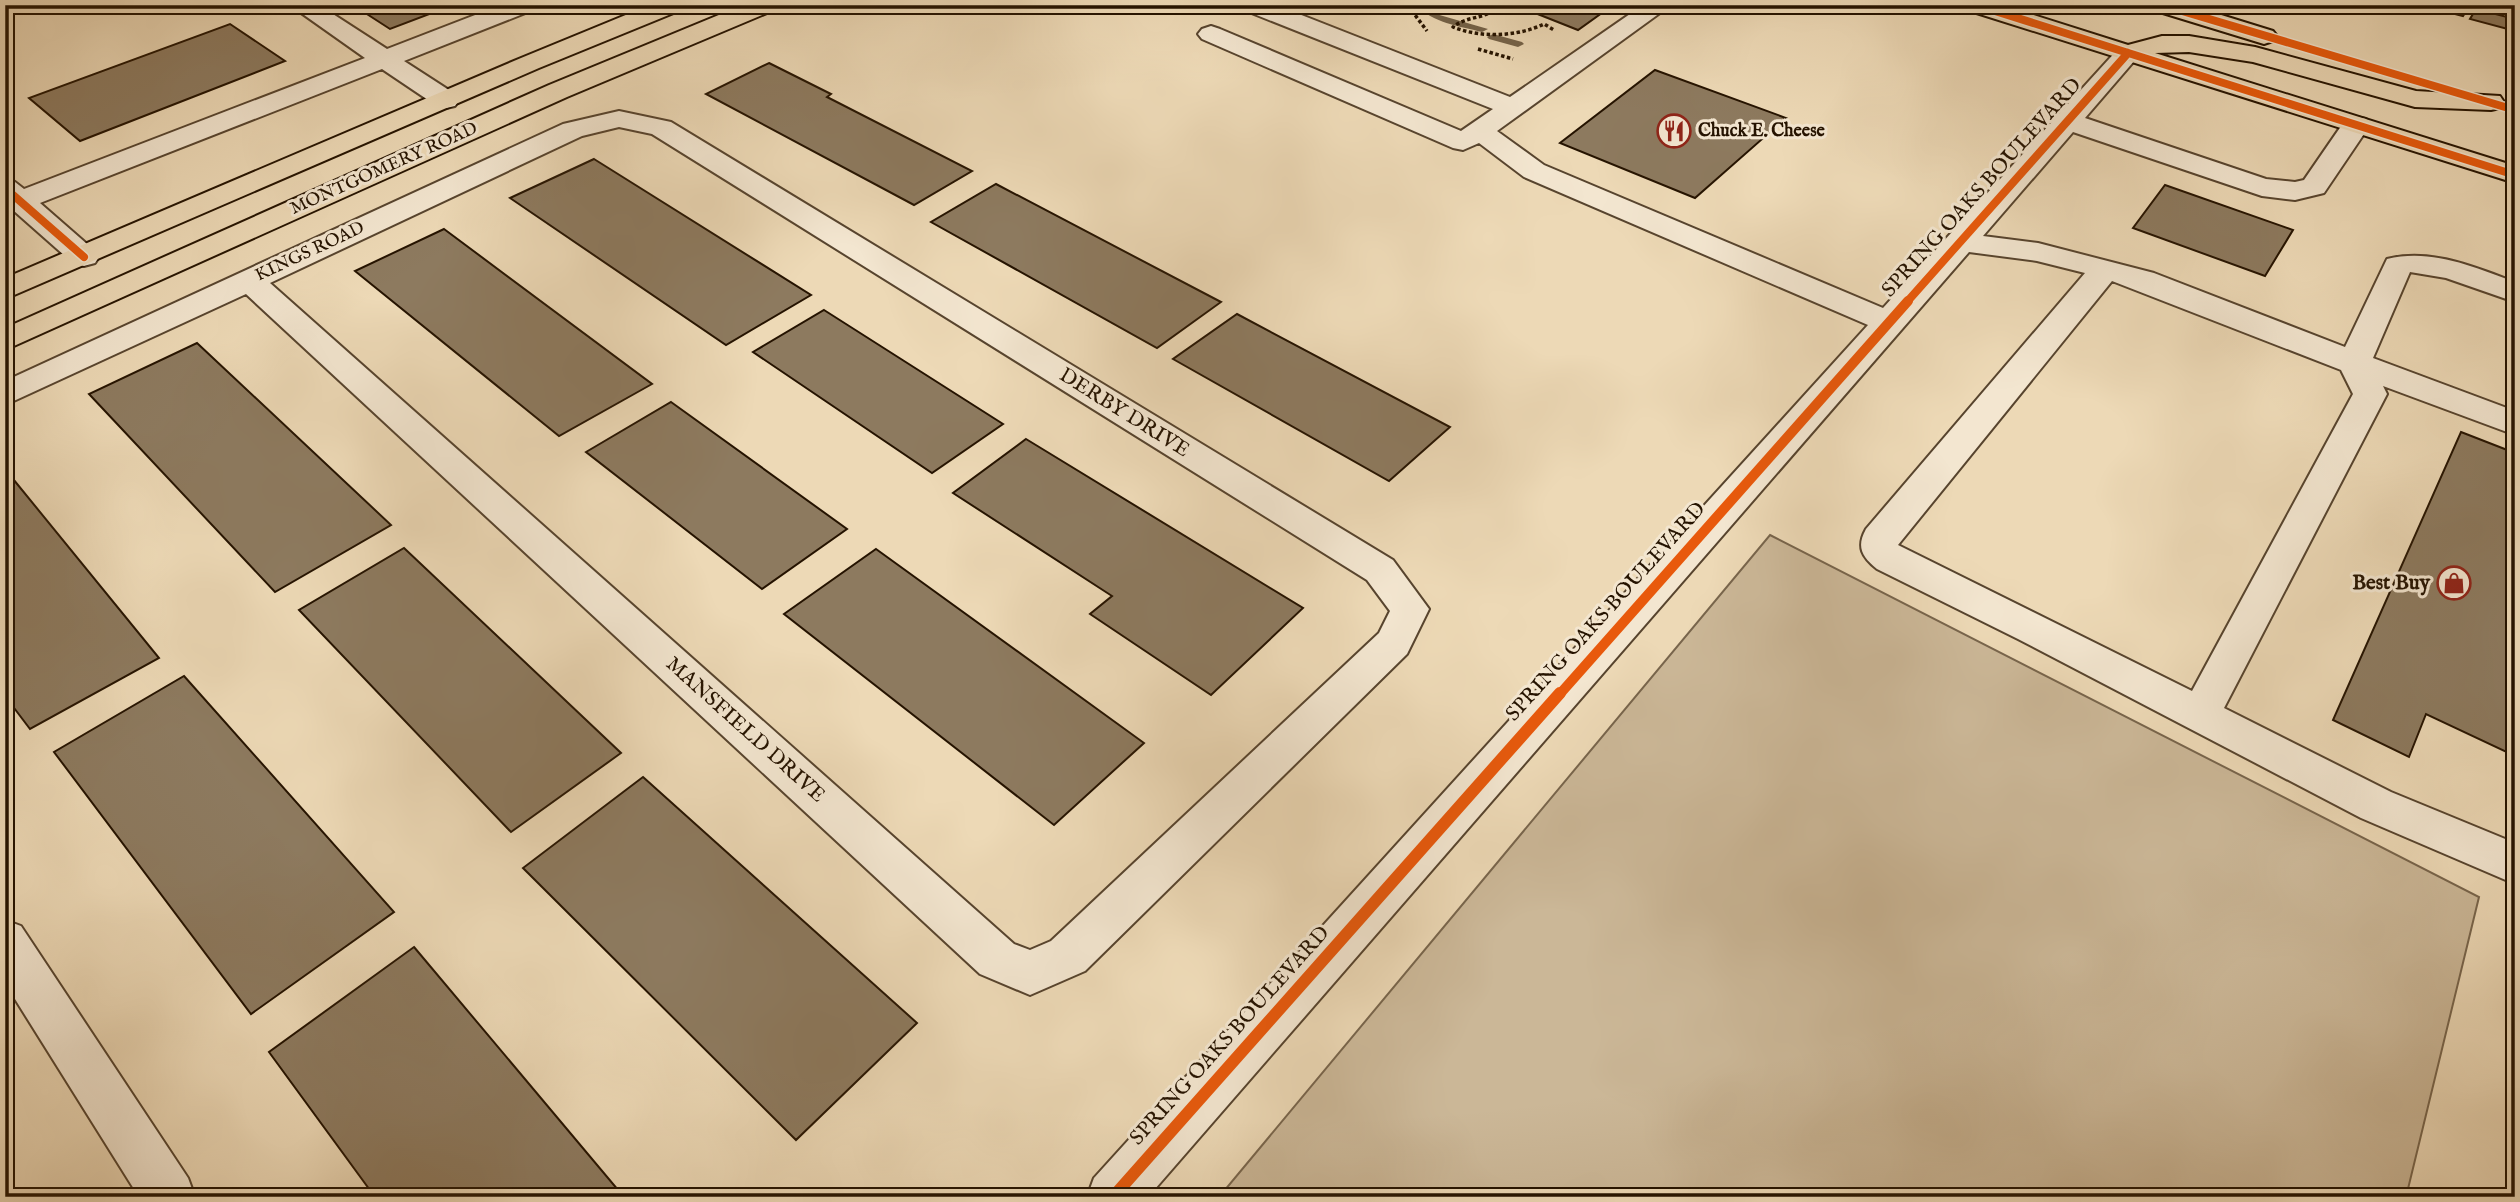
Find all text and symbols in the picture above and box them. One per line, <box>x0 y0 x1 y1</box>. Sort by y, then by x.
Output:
street label: SPRING OAKS BOULEVARD <box>1876 73 2088 303</box>
restaurant icon: Chuck E. Cheese <box>1655 112 1693 150</box>
street label: MONTGOMERY ROAD <box>287 117 481 221</box>
place label: Chuck E. Cheese <box>1698 120 1825 143</box>
street label: KINGS ROAD <box>252 217 368 287</box>
street label: DERBY DRIVE <box>1054 362 1194 464</box>
street label: SPRING OAKS BOULEVARD <box>1500 497 1712 727</box>
shop icon: Best Buy <box>2435 564 2473 602</box>
place label: Best Buy <box>2352 570 2431 597</box>
street label: MANSFIELD DRIVE <box>660 651 830 809</box>
street label: SPRING OAKS BOULEVARD <box>1124 921 1336 1151</box>

